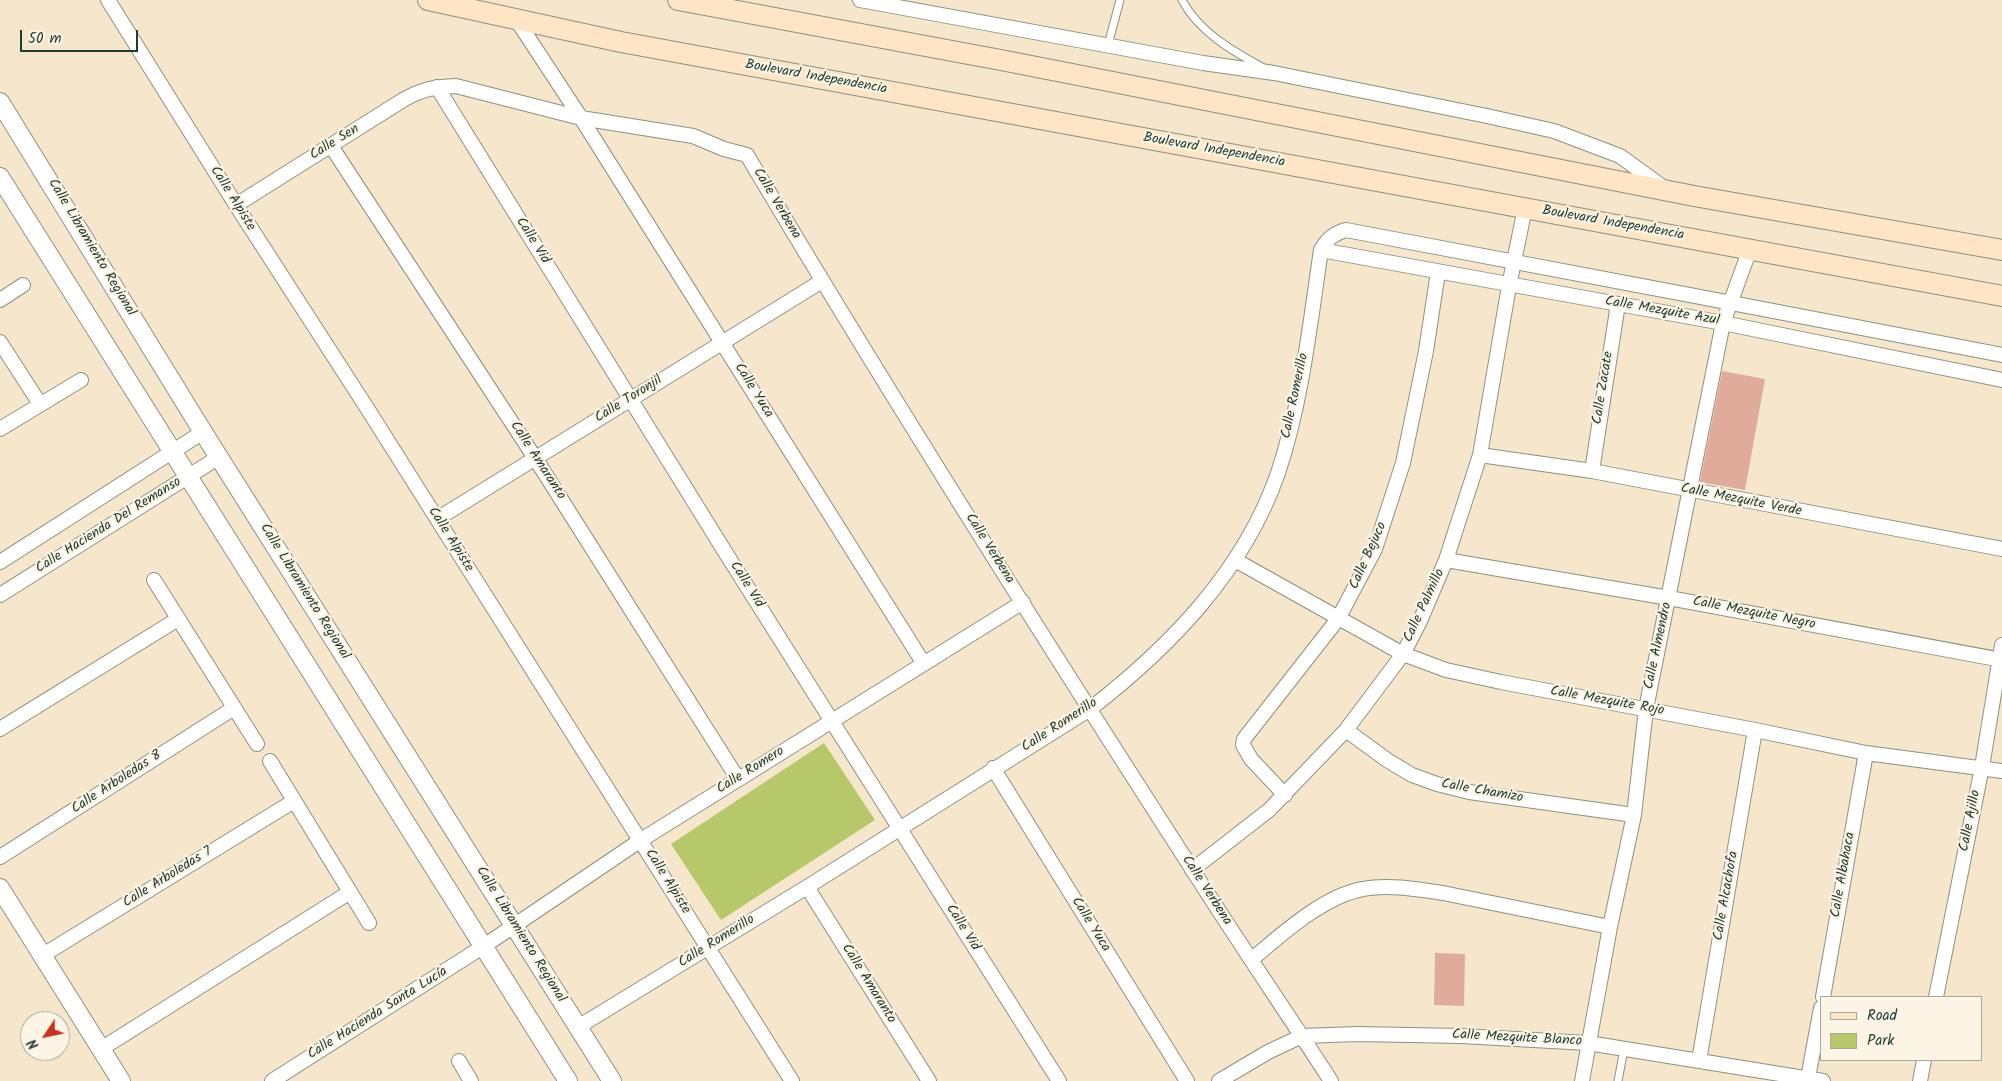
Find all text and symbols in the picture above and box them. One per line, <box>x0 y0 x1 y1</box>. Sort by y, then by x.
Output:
scale bar <box>22 20 140 52</box>
text: 50 m <box>28 27 62 51</box>
street label: Boulevard Independencia <box>744 57 888 99</box>
street label: Calle Sen <box>307 121 363 165</box>
street label: Boulevard Independencia <box>1142 130 1286 172</box>
street label: Calle Alpiste <box>205 163 259 235</box>
street label: Calle Verbena <box>748 165 804 243</box>
street label: Calle Libramiento Regional <box>43 176 139 320</box>
street label: Boulevard Independencia <box>1541 203 1685 245</box>
street label: Calle Vid <box>511 215 553 267</box>
street label: Calle Mezquite Azul <box>1603 294 1721 330</box>
street label: Calle Zacate <box>1590 350 1618 426</box>
street label: Calle Romerillo <box>1279 352 1313 440</box>
street label: Calle Yuca <box>730 361 776 421</box>
street label: Calle Toronjil <box>592 373 666 427</box>
street label: Calle Amaranto <box>505 419 569 503</box>
street label: Calle Hacienda Del Remanso <box>33 474 185 578</box>
street label: Calle Mezquite Verde <box>1679 481 1803 521</box>
street label: Calle Alpiste <box>423 504 477 576</box>
street label: Calle Verbena <box>961 511 1017 587</box>
street label: Calle Bejuco <box>1347 520 1391 592</box>
street label: Calle Libramiento Regional <box>255 521 353 663</box>
street label: Calle Vid <box>725 559 767 611</box>
street label: Calle Palmillo <box>1401 567 1449 645</box>
street label: Calle Mezquite Negro <box>1691 594 1817 634</box>
street label: Calle Almendro <box>1642 601 1676 691</box>
street label: Calle Mezquite Rojo <box>1549 684 1665 720</box>
street label: Calle Romerillo <box>1019 695 1101 757</box>
street label: Calle Romero <box>714 744 788 798</box>
street label: Calle Arboledas 8 <box>69 748 165 818</box>
street label: Calle Chamizo <box>1440 777 1524 807</box>
street label: Calle Ajillo <box>1957 789 1985 853</box>
street label: Calle Albahaca <box>1828 831 1860 919</box>
street label: Calle Arboledas 7 <box>120 844 216 912</box>
street label: Calle Alpiste <box>640 846 694 918</box>
street label: Calle Alcachofa <box>1711 850 1743 942</box>
street label: Calle Verbena <box>1177 853 1235 929</box>
street label: Calle Libramiento Regional <box>471 864 569 1006</box>
street label: Calle Yuca <box>1067 895 1113 955</box>
street label: Calle Vid <box>941 902 983 954</box>
street label: Calle Romerillo <box>676 912 758 972</box>
street label: Calle Amaranto <box>837 941 899 1027</box>
street label: Calle Hacienda Santa Lucía <box>305 964 451 1064</box>
legend <box>1820 996 1982 1061</box>
text: Road <box>1867 1004 1897 1028</box>
north arrow <box>20 1011 70 1061</box>
street label: Calle Mezquite Blanco <box>1452 1027 1582 1051</box>
text: Park <box>1867 1029 1894 1053</box>
text: N <box>22 1034 45 1054</box>

